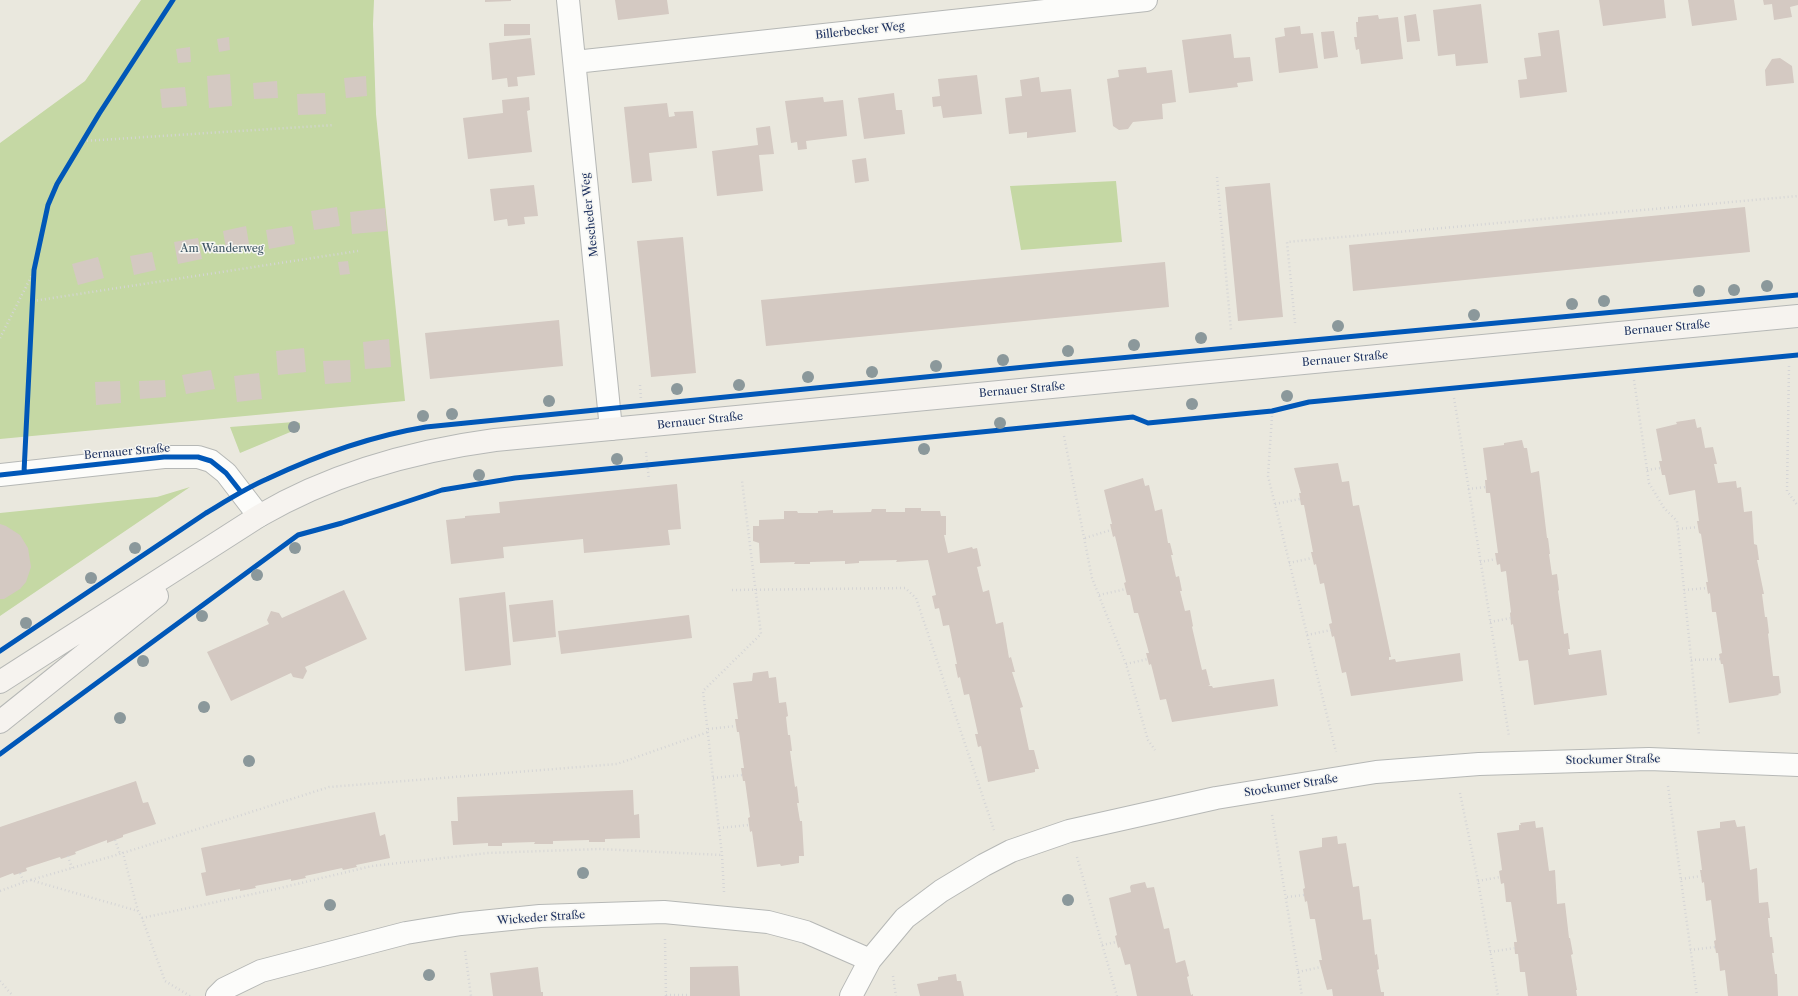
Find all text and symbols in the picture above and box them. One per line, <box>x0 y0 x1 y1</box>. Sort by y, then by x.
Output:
street label: Billerbecker Weg <box>815 20 905 42</box>
street label: Mescheder Weg <box>579 172 601 258</box>
park label: Am Wanderweg <box>180 242 264 256</box>
street label: Bernauer Straße <box>1623 318 1711 338</box>
street label: Bernauer Straße <box>1301 349 1389 369</box>
street label: Bernauer Straße <box>978 380 1066 400</box>
street label: Bernauer Straße <box>656 410 744 432</box>
street label: Bernauer Straße <box>83 442 171 462</box>
street label: Stockumer Straße <box>1566 753 1660 767</box>
street label: Stockumer Straße <box>1243 772 1339 800</box>
street label: Wickeder Straße <box>496 908 586 928</box>

